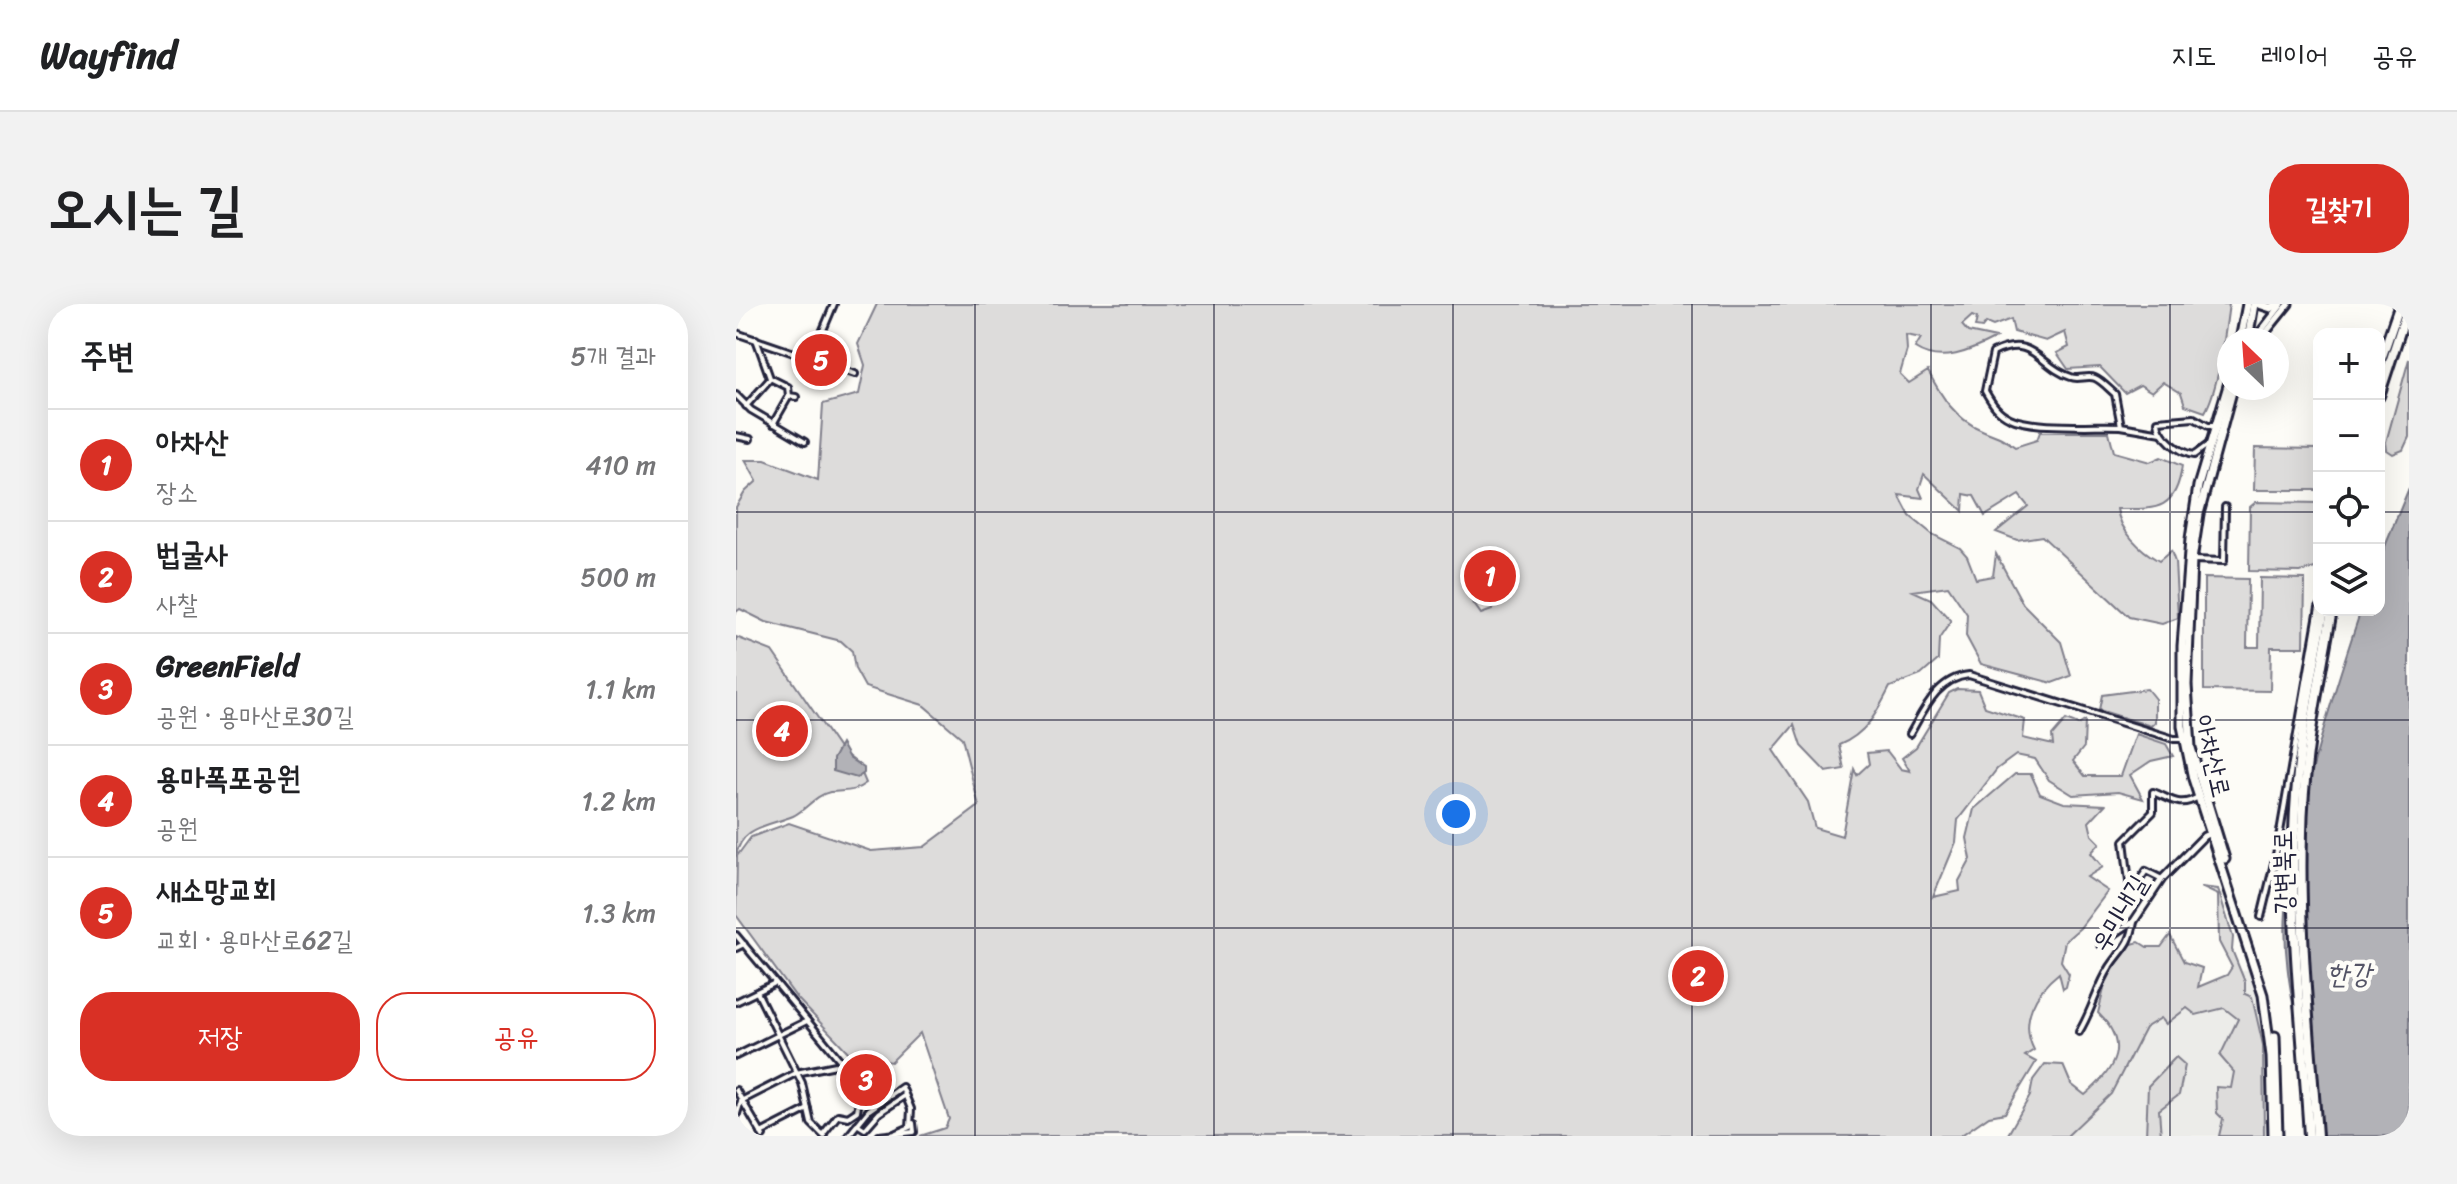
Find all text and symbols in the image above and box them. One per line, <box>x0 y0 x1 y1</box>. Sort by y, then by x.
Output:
text: Wayfind <box>40 22 177 89</box>
text: 지도 <box>2171 31 2216 80</box>
text: 레이어 <box>2260 31 2328 80</box>
text: 공유 <box>2372 31 2417 80</box>
text: 오시는 길 <box>48 159 243 258</box>
button: 길찾기 <box>2269 164 2409 253</box>
text: 주변 <box>80 326 135 386</box>
north arrow <box>2217 328 2289 400</box>
map controls <box>2313 328 2385 616</box>
button: + <box>2313 328 2385 400</box>
pin: 5 <box>795 330 847 390</box>
text: 5개 결과 <box>571 333 656 379</box>
button: − <box>2313 400 2385 472</box>
text: 아차산 <box>156 415 228 469</box>
text: 1 <box>100 442 112 488</box>
text: 410 m <box>585 442 656 488</box>
text: 장소 <box>156 469 198 515</box>
button: locate <box>2313 472 2385 544</box>
text: 법굴사 <box>156 527 228 581</box>
button: layers <box>2313 544 2385 616</box>
pin: 1 <box>1464 546 1516 606</box>
text: 2 <box>98 554 114 600</box>
text: 500 m <box>581 554 656 600</box>
text: 사찰 <box>156 581 198 627</box>
text: GreenField <box>156 639 298 693</box>
text: 3 <box>99 666 113 712</box>
text: 1.1 km <box>585 666 656 712</box>
text: 공원 · 용마산로30길 <box>156 693 354 739</box>
pin: 4 <box>756 701 808 761</box>
street label: 아차산로 <box>2181 710 2245 802</box>
text: 용마폭포공원 <box>156 751 301 805</box>
text: 4 <box>98 778 114 824</box>
text: 1.2 km <box>581 778 656 824</box>
your location <box>1436 794 1476 834</box>
text: 공원 <box>156 805 198 851</box>
street label: 강변북로 <box>2259 830 2307 914</box>
text: 새소망교회 <box>156 863 277 917</box>
street label: 우미내길 <box>2078 865 2160 961</box>
text: 5 <box>98 890 114 936</box>
text: 1.3 km <box>582 890 656 936</box>
text: 교회 · 용마산로62길 <box>156 917 353 963</box>
pin: 2 <box>1672 946 1724 1006</box>
water label: 한강 <box>2326 949 2375 998</box>
button: 저장 <box>80 992 360 1081</box>
button: 공유 <box>376 992 656 1081</box>
pin: 3 <box>840 1050 892 1110</box>

